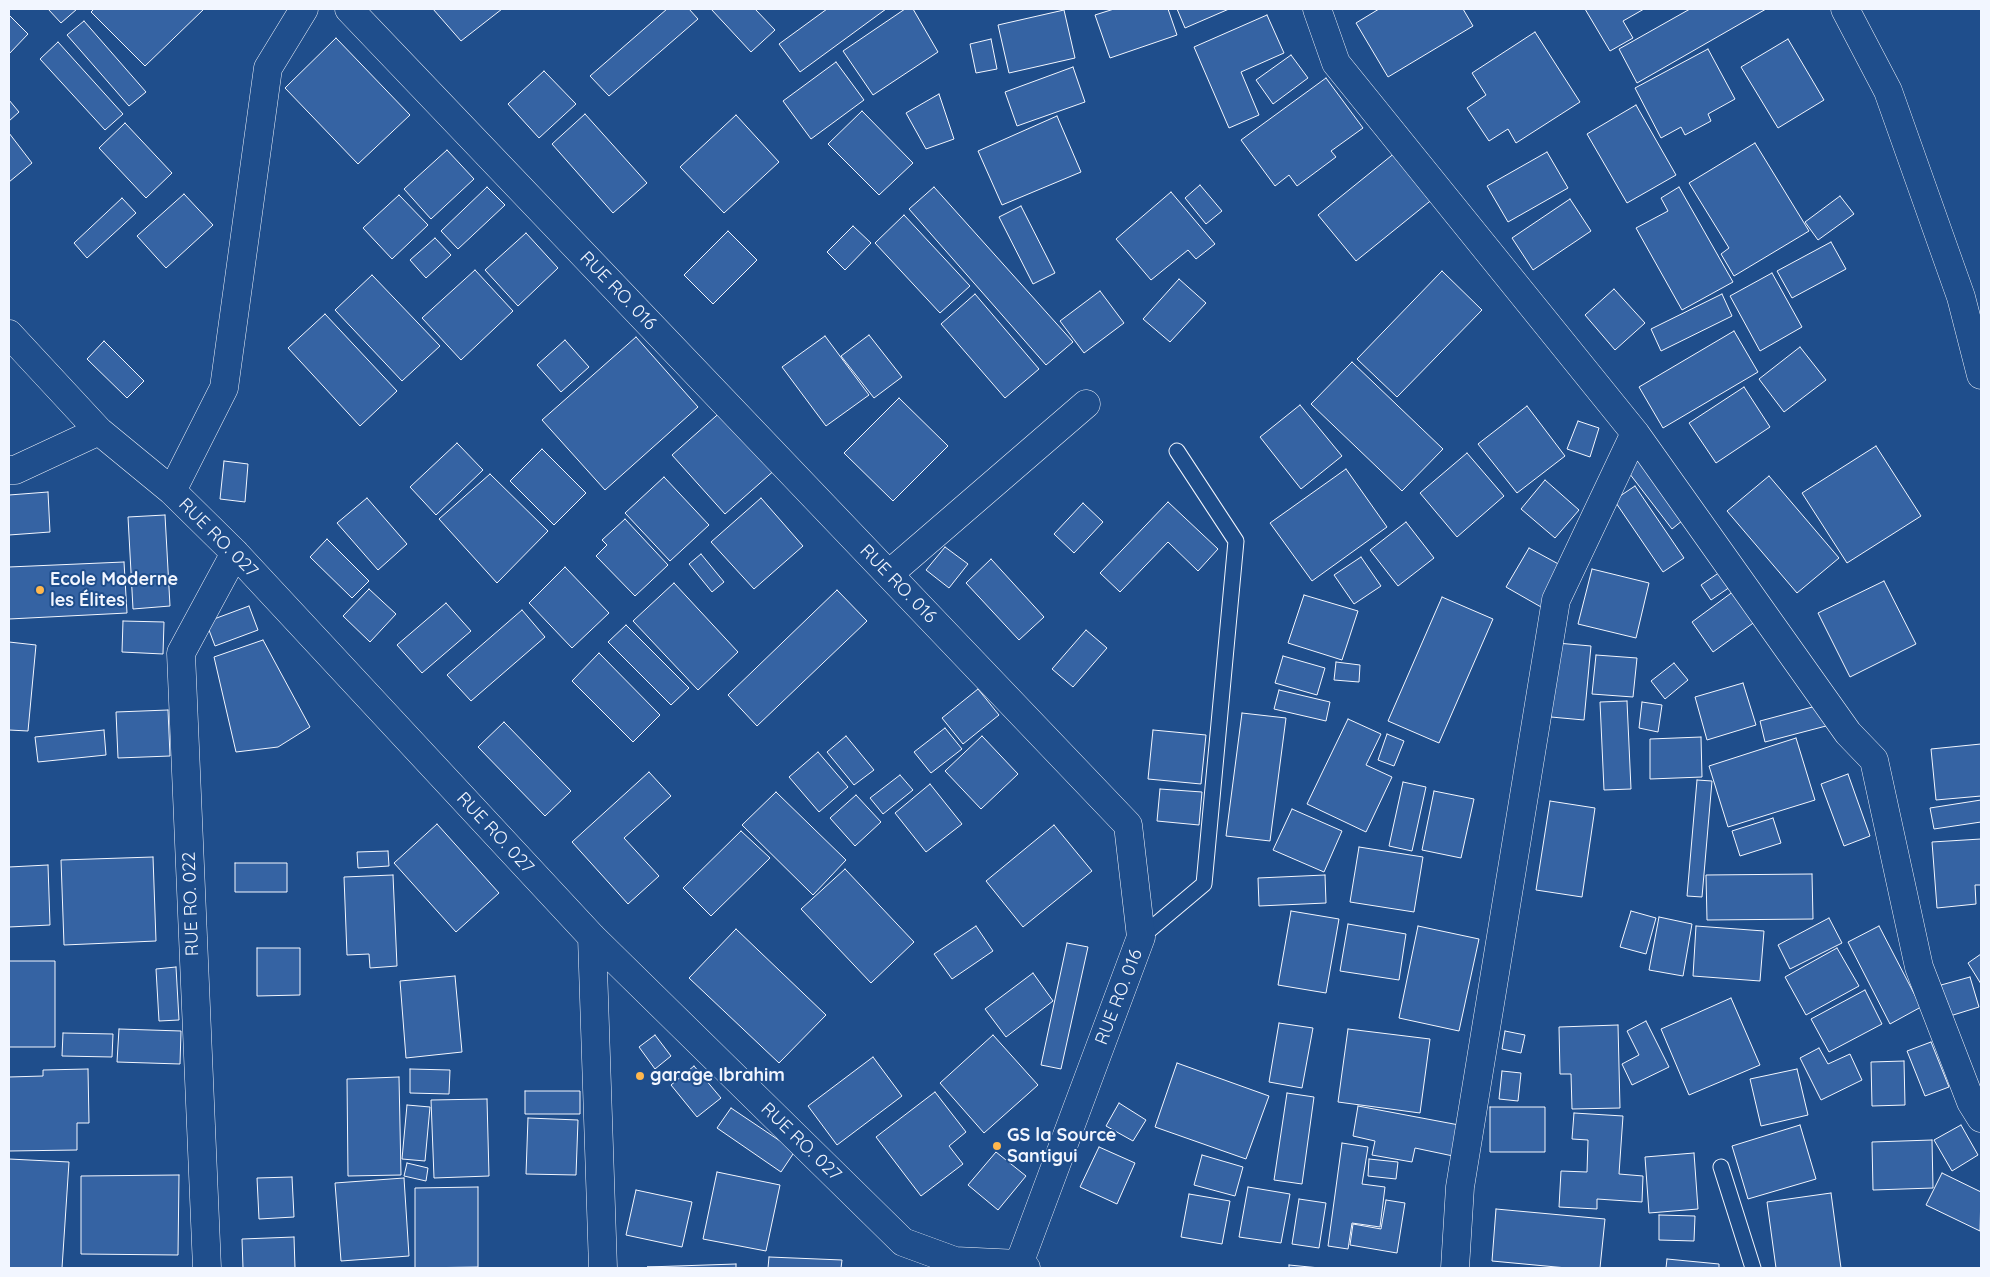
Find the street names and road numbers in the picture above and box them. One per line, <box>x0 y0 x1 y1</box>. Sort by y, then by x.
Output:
street label: RUE RO. 016 <box>575 247 661 335</box>
street label: RUE RO. 027 <box>174 494 262 582</box>
street label: RUE RO. 016 <box>855 540 941 628</box>
street label: RUE RO. 027 <box>452 788 538 878</box>
street label: RUE RO. 022 <box>178 851 204 957</box>
street label: RUE RO. 016 <box>1091 946 1147 1048</box>
street label: RUE RO. 027 <box>756 1098 846 1186</box>

